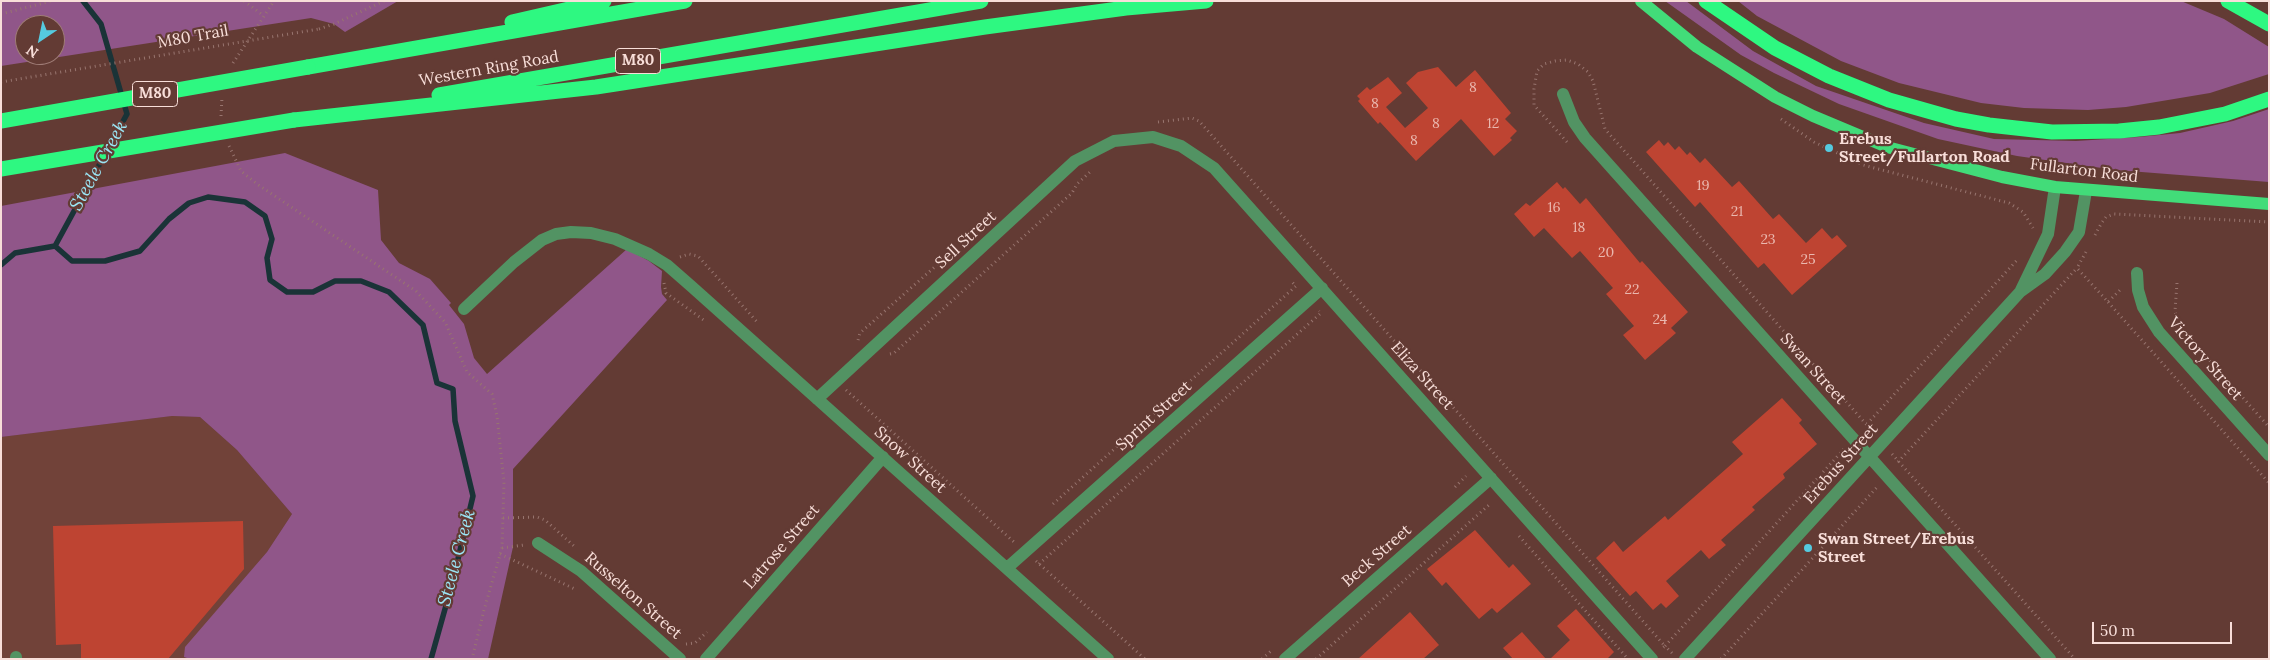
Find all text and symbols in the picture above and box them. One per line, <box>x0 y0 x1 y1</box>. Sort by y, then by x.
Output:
north arrow <box>15 15 65 65</box>
street label: M80 Trail <box>156 21 230 53</box>
text: N <box>23 41 42 62</box>
street label: Western Ring Road <box>418 47 560 91</box>
road number: M80 <box>616 48 660 74</box>
house number: 8 <box>1469 80 1477 96</box>
road number: M80 <box>132 82 178 106</box>
house number: 8 <box>1371 96 1379 112</box>
house number: 8 <box>1432 116 1440 132</box>
house number: 12 <box>1487 116 1499 132</box>
water label: Steele Creek <box>66 117 132 215</box>
place label: Erebus Street/Fullarton Road <box>1839 129 2010 167</box>
house number: 8 <box>1410 133 1418 149</box>
marker: Erebus Street/Fullarton Road <box>1823 142 1835 154</box>
street label: Fullarton Road <box>2029 155 2139 187</box>
house number: 19 <box>1696 178 1710 194</box>
house number: 16 <box>1547 200 1561 216</box>
house number: 21 <box>1731 204 1743 220</box>
street label: Sell Street <box>932 207 1000 273</box>
house number: 18 <box>1573 220 1585 236</box>
house number: 23 <box>1760 232 1776 248</box>
house number: 20 <box>1598 245 1614 261</box>
house number: 25 <box>1800 252 1816 268</box>
house number: 22 <box>1624 282 1640 298</box>
house number: 24 <box>1653 312 1667 328</box>
street label: Victory Street <box>2164 313 2246 405</box>
street label: Swan Street <box>1776 329 1850 409</box>
street label: Eliza Street <box>1386 338 1458 414</box>
street label: Sprint Street <box>1112 377 1196 455</box>
street label: Erebus Street <box>1800 420 1882 508</box>
street label: Snow Street <box>870 423 950 497</box>
street label: Latrose Street <box>740 501 824 593</box>
water label: Steele Creek <box>434 507 480 609</box>
street label: Beck Street <box>1339 521 1415 591</box>
place label: Swan Street/Erebus Street <box>1818 529 1974 567</box>
marker: Swan Street/Erebus Street <box>1802 542 1814 554</box>
street label: Russelton Street <box>581 549 685 643</box>
scale bar <box>2095 612 2235 644</box>
text: 50 m <box>2100 621 2135 640</box>

